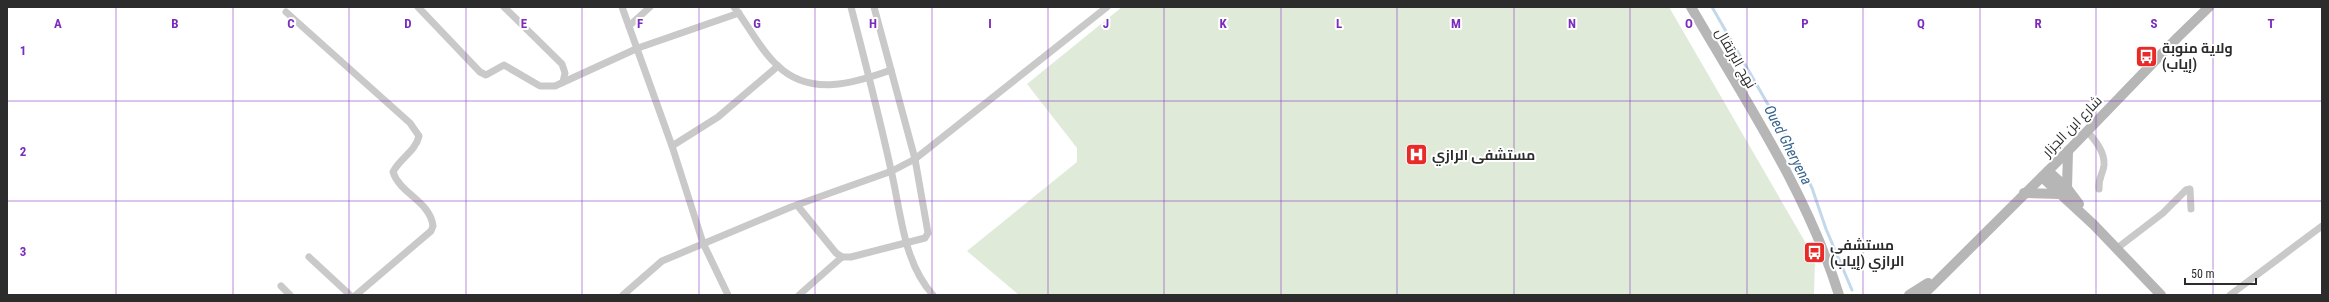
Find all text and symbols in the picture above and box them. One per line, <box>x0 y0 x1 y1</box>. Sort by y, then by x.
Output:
text: A <box>54 16 62 31</box>
text: B <box>171 16 179 31</box>
text: C <box>287 16 295 31</box>
text: D <box>404 16 412 31</box>
text: E <box>521 16 528 31</box>
text: F <box>637 16 643 31</box>
text: G <box>753 16 761 31</box>
text: H <box>869 16 877 31</box>
text: I <box>988 16 992 31</box>
text: J <box>1103 16 1109 31</box>
text: K <box>1219 16 1227 31</box>
text: L <box>1336 16 1342 31</box>
text: M <box>1451 16 1461 31</box>
text: N <box>1568 16 1576 31</box>
text: O <box>1685 16 1693 31</box>
text: P <box>1801 16 1809 31</box>
text: Q <box>1917 16 1925 31</box>
text: R <box>2034 16 2042 31</box>
text: S <box>2150 16 2158 31</box>
text: T <box>2267 16 2275 31</box>
street label: نهج البرتقال <box>1711 25 1760 92</box>
place label: ولاية منوبة (إياب) <box>2162 40 2233 74</box>
text: 1 <box>20 43 26 58</box>
bus stop icon: ولاية منوبة (إياب) <box>2133 43 2159 69</box>
street label: شارع ابن الجزار <box>2038 92 2106 161</box>
water label: Oued Gheryena <box>1760 102 1816 188</box>
hospital icon: مستشفى الرازي <box>1403 142 1429 168</box>
text: 2 <box>20 144 27 159</box>
place label: مستشفى الرازي <box>1432 147 1535 166</box>
place label: مستشفى الرازي (إياب) <box>1830 237 1904 272</box>
bus stop icon: مستشفى الرازي (إياب) <box>1801 240 1827 266</box>
text: 3 <box>20 244 26 259</box>
scale bar <box>2185 260 2256 286</box>
text: 50 m <box>2191 267 2215 281</box>

